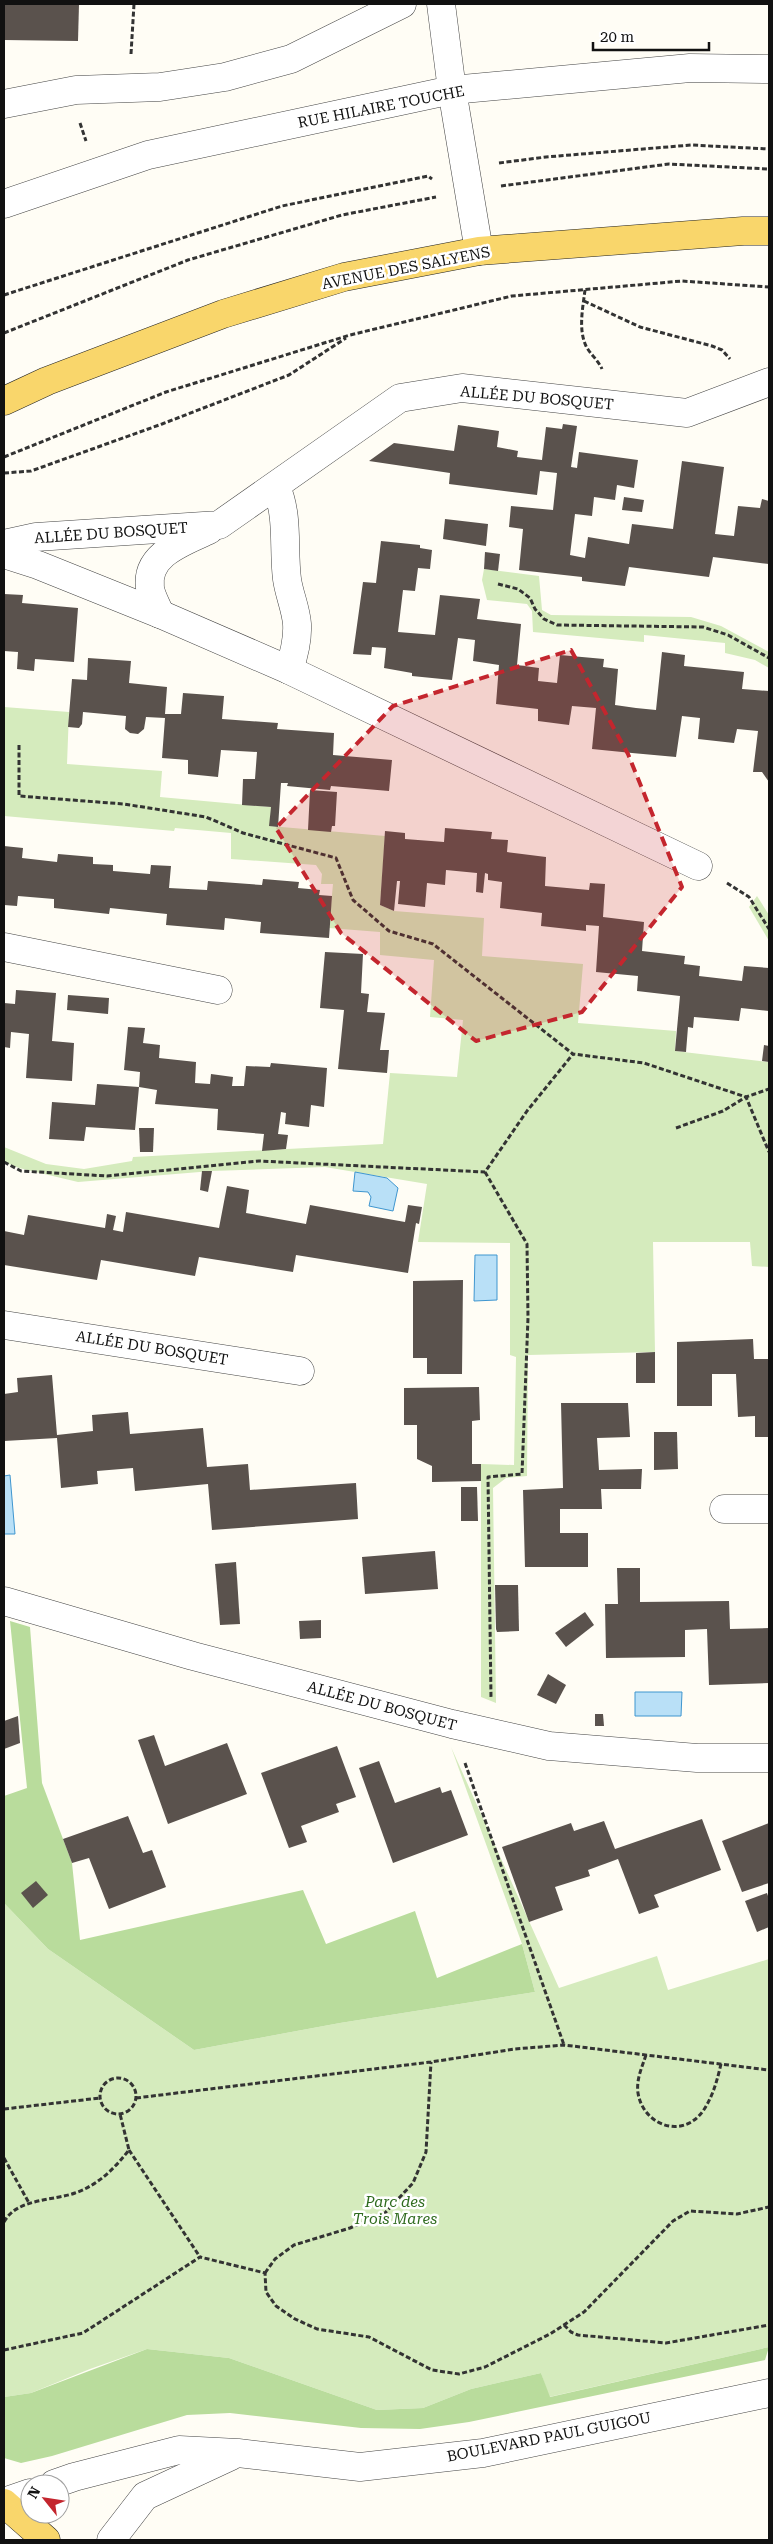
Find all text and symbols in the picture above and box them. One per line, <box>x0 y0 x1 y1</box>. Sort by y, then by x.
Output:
scale bar <box>593 20 709 52</box>
text: 20 m <box>600 28 635 46</box>
street label: RUE HILAIRE TOUCHE <box>296 82 466 132</box>
street label: AVENUE DES SALYENS <box>320 243 492 293</box>
street label: ALLÉE DU BOSQUET <box>460 382 614 414</box>
street label: ALLÉE DU BOSQUET <box>34 519 188 547</box>
street label: ALLÉE DU BOSQUET <box>75 1327 229 1369</box>
street label: ALLÉE DU BOSQUET <box>305 1677 459 1735</box>
park label: Parc des Trois Mares <box>353 2193 437 2228</box>
street label: BOULEVARD PAUL GUIGOU <box>445 2408 653 2466</box>
north arrow <box>20 2474 70 2524</box>
text: N <box>24 2484 43 2501</box>

